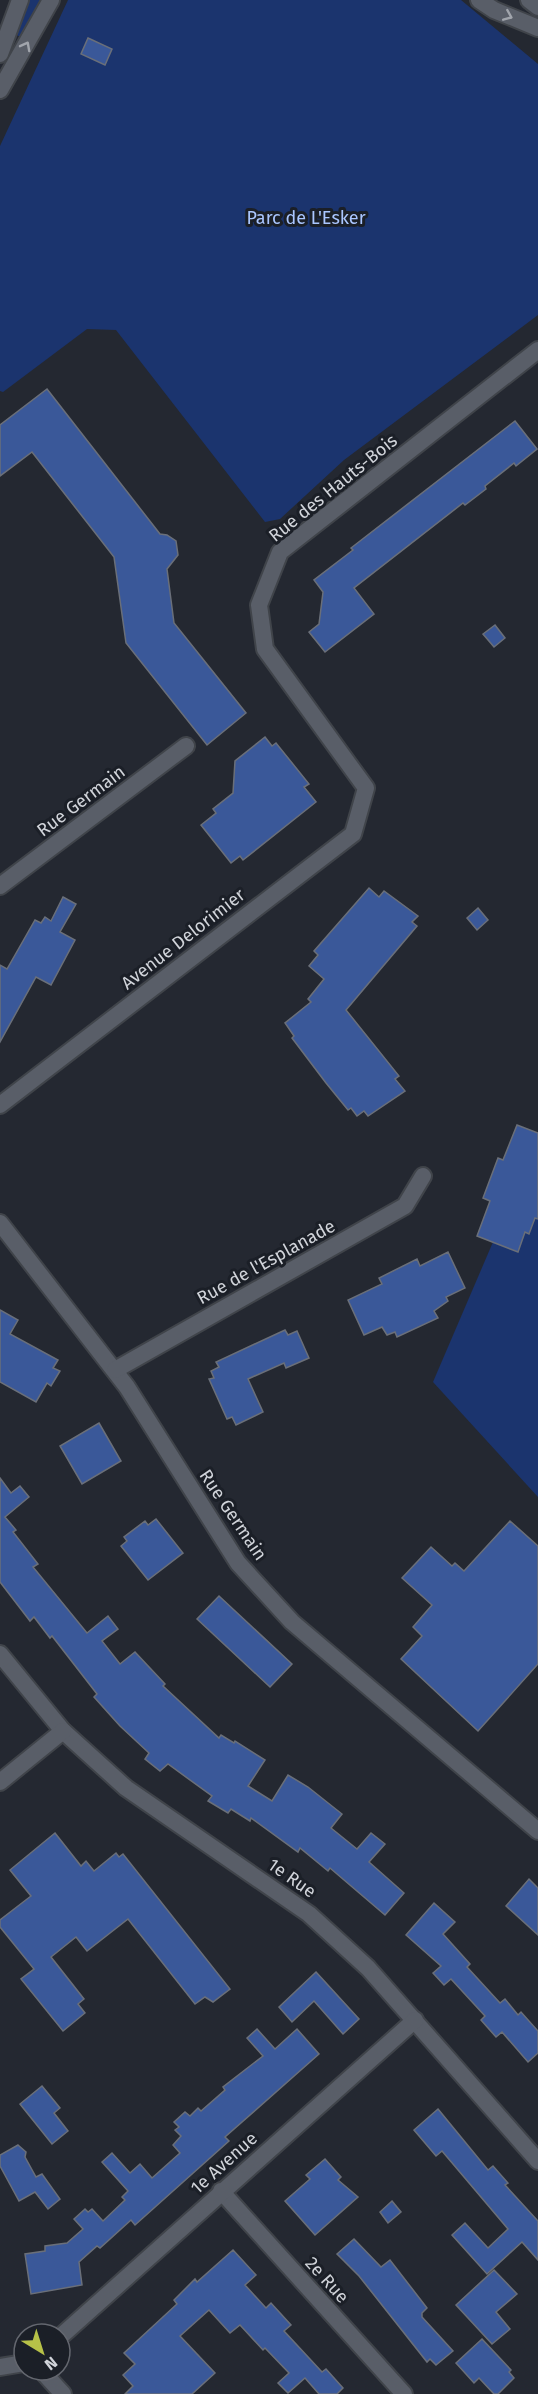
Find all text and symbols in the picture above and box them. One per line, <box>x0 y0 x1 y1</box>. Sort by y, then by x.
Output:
one-way arrow <box>502 9 513 21</box>
one-way arrow <box>19 41 30 52</box>
park label: Parc de L'Esker <box>246 207 366 229</box>
street label: Rue des Hauts-Bois <box>264 429 402 547</box>
street label: Rue Germain <box>32 761 130 841</box>
street label: Avenue Delorimier <box>117 884 249 994</box>
street label: Rue de l'Esplanade <box>193 1215 339 1309</box>
street label: Rue Germain <box>195 1465 271 1565</box>
street label: 1e Rue <box>264 1854 320 1902</box>
street label: 1e Avenue <box>186 2127 262 2199</box>
street label: 2e Rue <box>301 2252 353 2308</box>
north arrow <box>12 2322 72 2382</box>
text: N <box>41 2353 61 2374</box>

